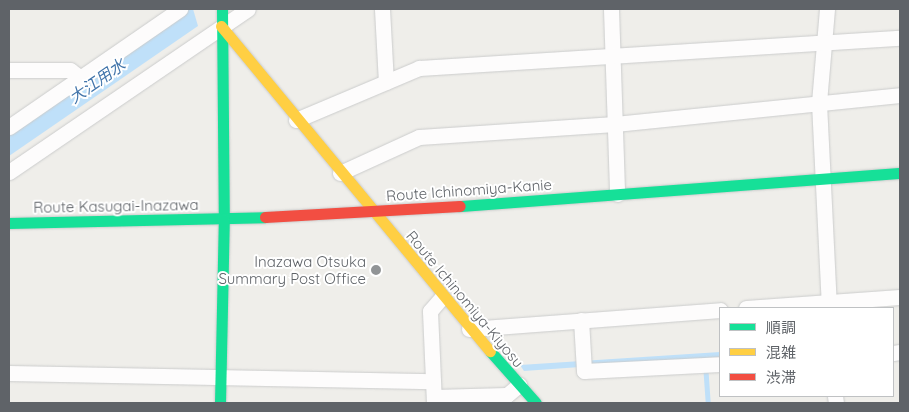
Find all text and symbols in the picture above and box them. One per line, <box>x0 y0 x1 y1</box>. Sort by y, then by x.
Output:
water label: 大江用水 <box>65 55 129 107</box>
street label: Route Ichinomiya-Kanie <box>386 175 552 205</box>
street label: Route Kasugai-Inazawa <box>33 196 199 216</box>
street label: Route Ichinomiya-Kiyosu <box>403 227 527 371</box>
place label: Inazawa Otsuka Summary Post Office <box>218 252 366 287</box>
marker: Inazawa Otsuka Summary Post Office <box>370 264 382 276</box>
legend <box>719 307 894 397</box>
text: 順調 <box>766 318 796 337</box>
text: 混雑 <box>766 343 796 362</box>
text: 渋滞 <box>766 368 796 387</box>

